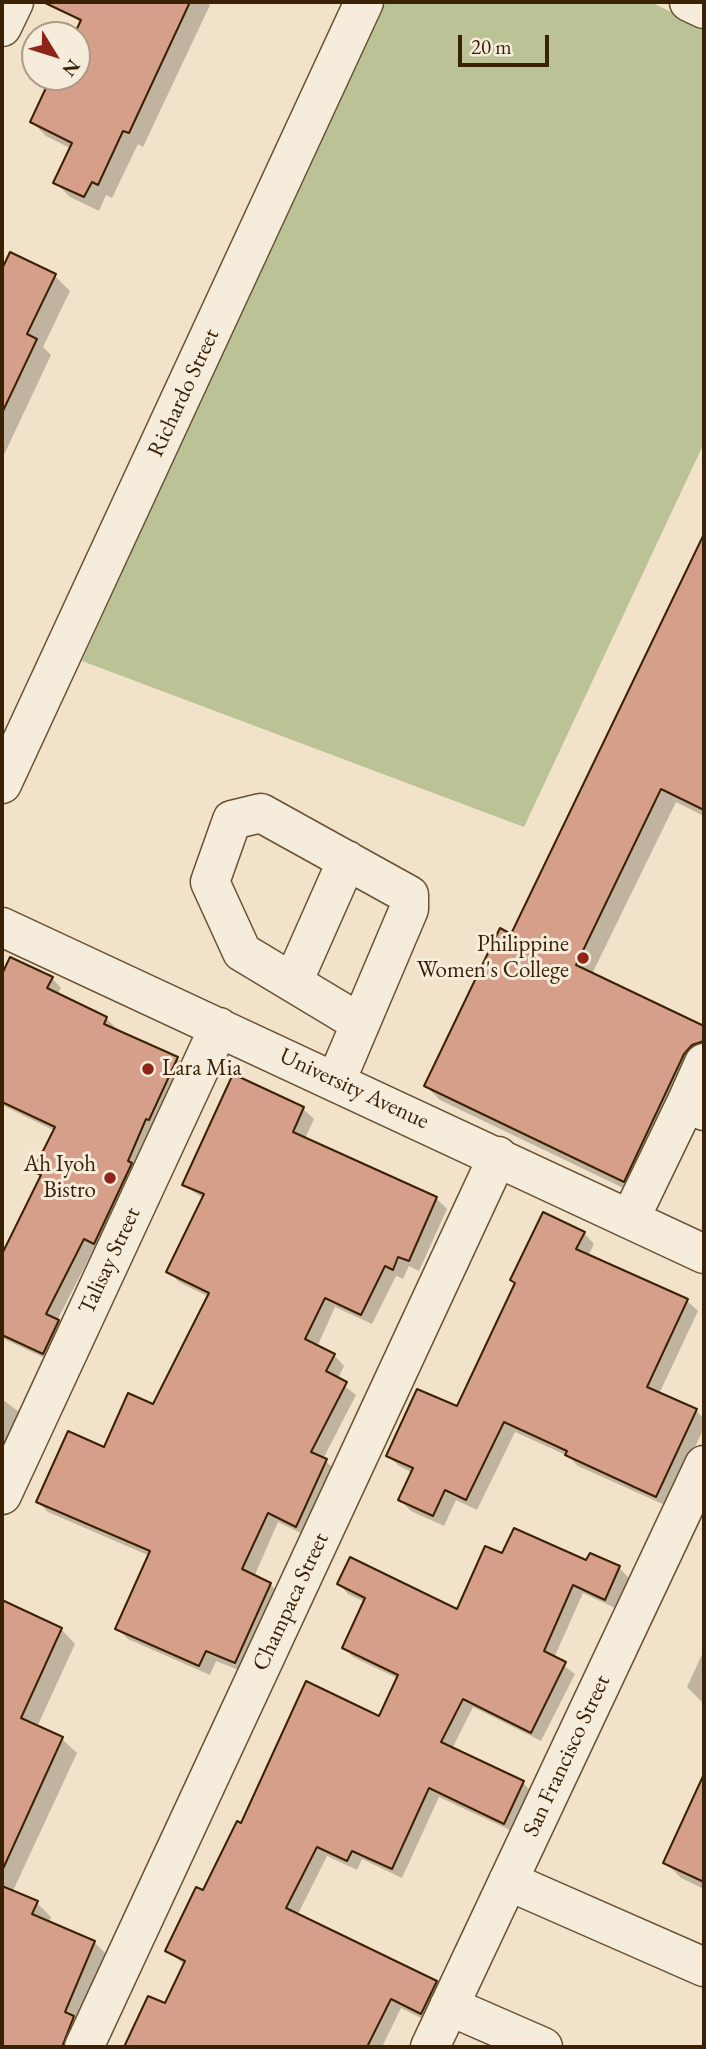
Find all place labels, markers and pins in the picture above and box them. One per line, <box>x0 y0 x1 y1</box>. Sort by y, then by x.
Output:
place label: Philippine Women's College <box>417 931 569 985</box>
marker: Philippine Women's College <box>575 950 591 966</box>
place label: Lara Mia <box>162 1055 242 1083</box>
marker: Lara Mia <box>140 1061 156 1077</box>
place label: Ah Iyoh Bistro <box>23 1151 96 1205</box>
marker: Ah Iyoh Bistro <box>102 1170 118 1186</box>

